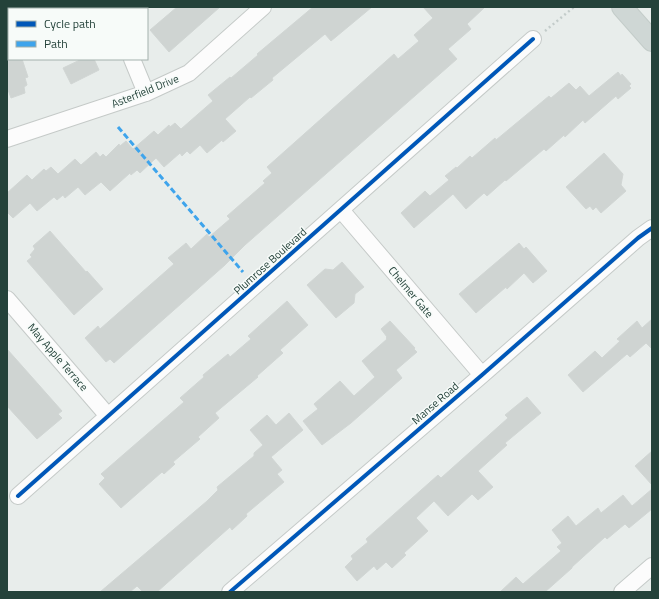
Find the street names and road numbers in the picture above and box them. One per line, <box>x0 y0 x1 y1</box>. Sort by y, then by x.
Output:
street label: Asterfield Drive <box>109 70 181 112</box>
street label: Plumrose Boulevard <box>230 224 310 298</box>
street label: Chelmer Gate <box>385 263 438 321</box>
street label: May Apple Terrace <box>24 320 92 395</box>
street label: Manse Road <box>408 378 462 428</box>

